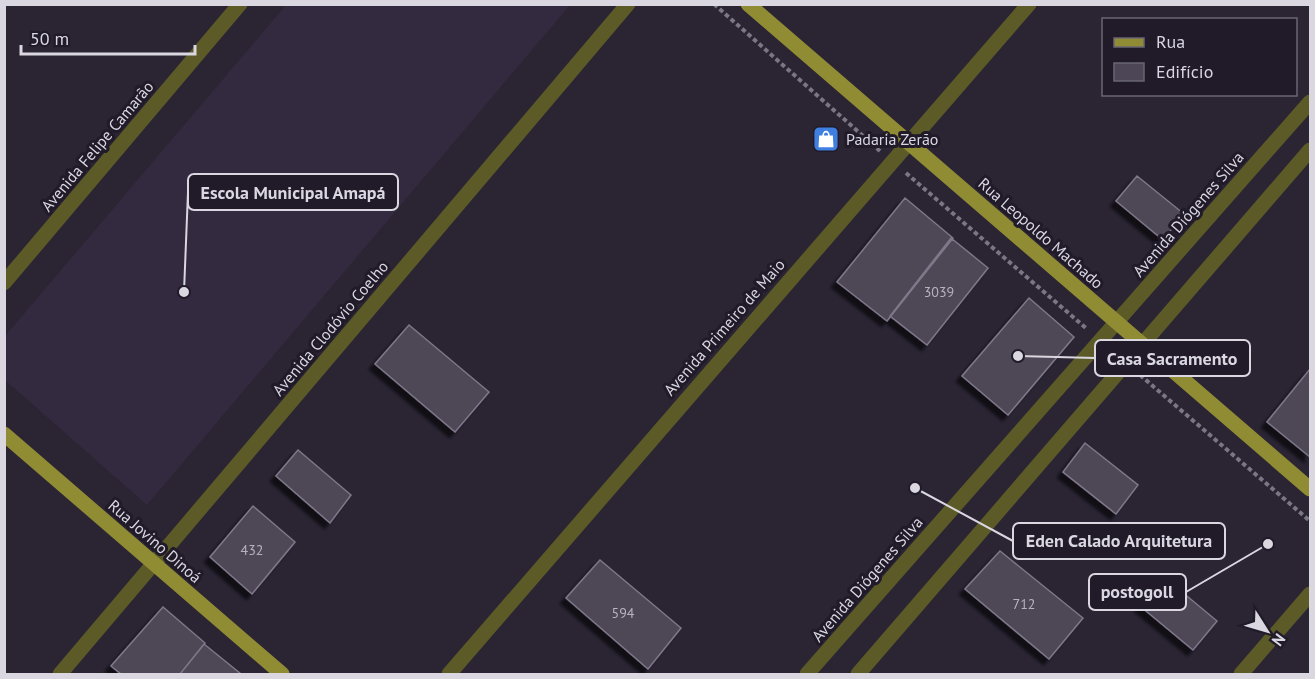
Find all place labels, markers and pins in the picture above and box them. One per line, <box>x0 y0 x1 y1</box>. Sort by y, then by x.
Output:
shop icon: Padaria Zerão <box>811 124 841 154</box>
place label: Padaria Zerão <box>846 129 938 149</box>
callout: Escola Municipal Amapá <box>188 174 398 210</box>
callout: Casa Sacramento <box>1095 340 1250 376</box>
callout: Eden Calado Arquitetura <box>1013 523 1225 559</box>
callout: postogoll <box>1089 574 1186 610</box>

